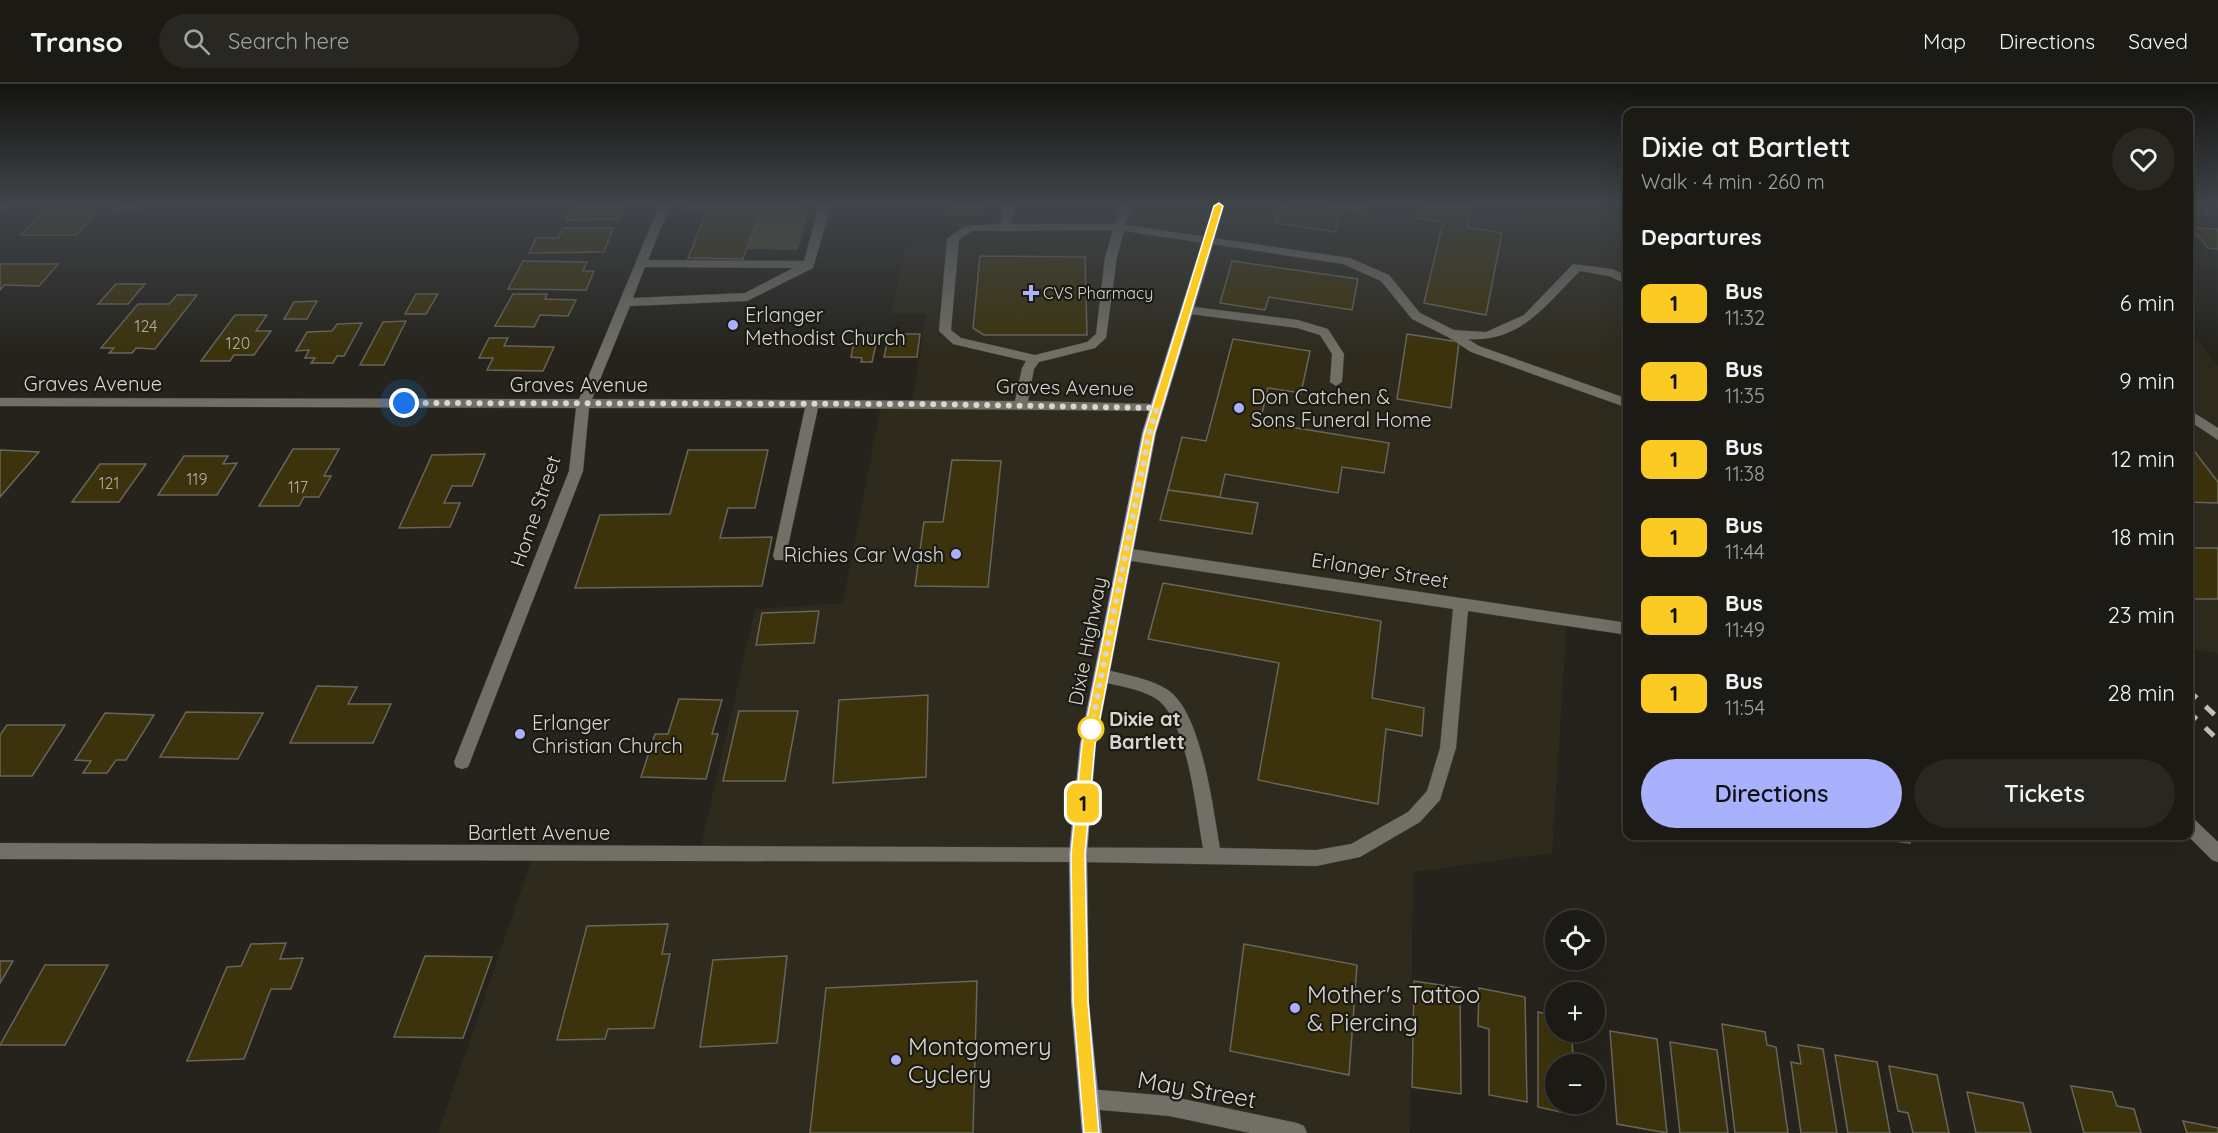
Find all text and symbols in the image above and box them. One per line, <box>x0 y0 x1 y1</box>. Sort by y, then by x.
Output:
search box <box>159 14 579 68</box>
text: Transo <box>30 24 123 59</box>
icon: search <box>180 25 213 58</box>
text: Search here <box>228 27 349 55</box>
text: Map <box>1923 28 1966 54</box>
text: Directions <box>1999 28 2095 54</box>
text: Saved <box>2128 28 2188 54</box>
button: heart <box>2112 128 2175 191</box>
text: Dixie at Bartlett <box>1641 129 1851 164</box>
text: Walk · 4 min · 260 m <box>1641 169 1825 194</box>
text: Departures <box>1641 223 1762 251</box>
text: Bus <box>1725 277 1763 305</box>
place label: CVS Pharmacy <box>1043 283 1153 303</box>
marker: CVS Pharmacy <box>1024 286 1038 300</box>
text: 6 min <box>2120 289 2175 317</box>
text: 1 <box>1670 290 1678 316</box>
place label: Erlanger Methodist Church <box>745 302 906 350</box>
text: 11:32 <box>1725 305 1765 330</box>
house number: 124 <box>135 316 157 336</box>
marker: Erlanger Methodist Church <box>726 318 740 332</box>
house number: 120 <box>226 333 250 353</box>
text: Bus <box>1725 355 1763 383</box>
text: 9 min <box>2119 367 2175 395</box>
text: 1 <box>1670 368 1678 394</box>
street label: Graves Avenue <box>24 371 162 396</box>
street label: Graves Avenue <box>510 372 648 397</box>
street label: Graves Avenue <box>996 373 1134 401</box>
text: 11:35 <box>1725 383 1765 408</box>
place label: Don Catchen & Sons Funeral Home <box>1251 384 1432 432</box>
your location <box>389 388 419 418</box>
marker: Don Catchen & Sons Funeral Home <box>1232 401 1246 415</box>
text: Bus <box>1725 433 1763 461</box>
text: 12 min <box>2111 445 2175 473</box>
text: 1 <box>1670 446 1678 472</box>
street label: Home Street <box>504 452 566 570</box>
text: 11:38 <box>1725 461 1765 486</box>
house number: 119 <box>187 469 207 489</box>
house number: 121 <box>99 473 119 493</box>
house number: 117 <box>288 477 308 497</box>
text: Bus <box>1725 511 1763 539</box>
text: 18 min <box>2111 523 2175 551</box>
text: 1 <box>1670 524 1678 550</box>
text: 11:44 <box>1725 539 1765 564</box>
place label: Richies Car Wash <box>784 542 944 567</box>
marker: Richies Car Wash <box>949 547 963 561</box>
street label: Erlanger Street <box>1310 547 1451 593</box>
street label: Dixie Highway <box>1062 575 1112 707</box>
text: Bus <box>1725 589 1763 617</box>
text: 23 min <box>2108 601 2175 629</box>
text: 1 <box>1670 602 1678 628</box>
text: 11:49 <box>1725 617 1765 642</box>
text: Bus <box>1725 667 1763 695</box>
text: 28 min <box>2107 679 2175 707</box>
text: 1 <box>1670 680 1678 706</box>
text: 11:54 <box>1725 695 1765 720</box>
place label: Dixie at Bartlett <box>1109 706 1185 754</box>
place label: Erlanger Christian Church <box>532 710 683 758</box>
marker: Dixie at Bartlett <box>1078 716 1104 742</box>
marker: Erlanger Christian Church <box>513 727 527 741</box>
button: Directions <box>1641 759 1902 828</box>
button: Tickets <box>1914 759 2175 828</box>
line badge: 1 <box>1064 784 1102 822</box>
text: 1 <box>1079 790 1087 816</box>
street label: Bartlett Avenue <box>468 820 610 845</box>
map controls <box>1545 910 1605 1114</box>
button: locate <box>1545 910 1605 970</box>
place label: Mother's Tattoo & Piercing <box>1307 979 1480 1037</box>
button: + <box>1545 982 1605 1042</box>
marker: Mother's Tattoo & Piercing <box>1288 1001 1302 1015</box>
place label: Montgomery Cyclery <box>908 1031 1052 1089</box>
marker: Montgomery Cyclery <box>889 1053 903 1067</box>
button: − <box>1545 1054 1605 1114</box>
street label: May Street <box>1135 1064 1259 1114</box>

